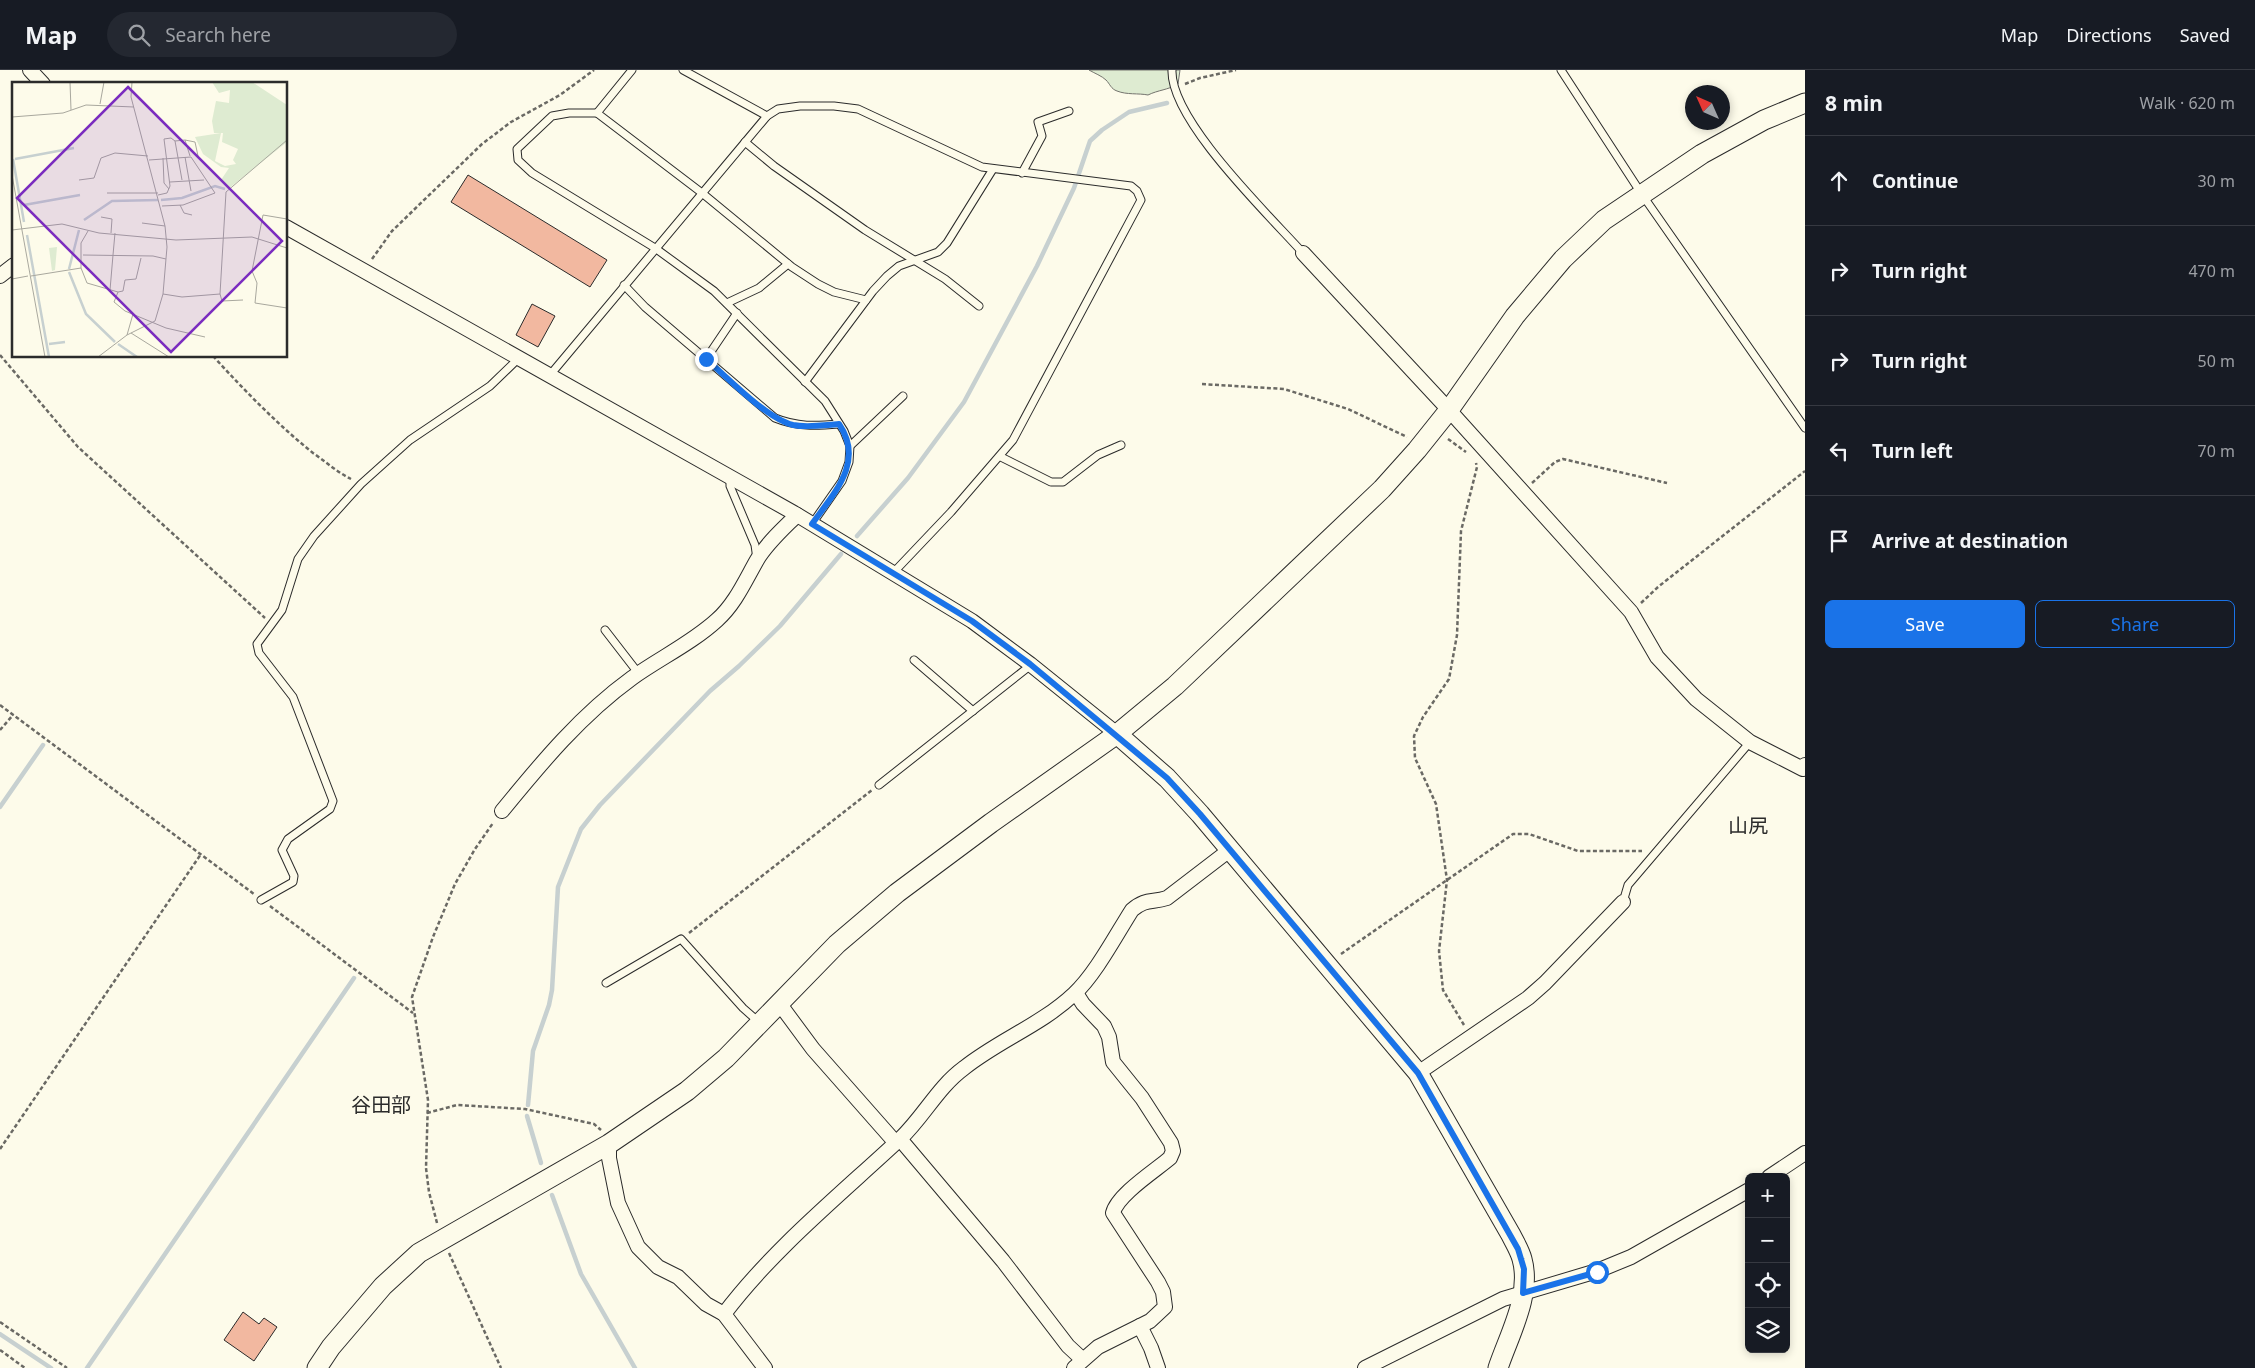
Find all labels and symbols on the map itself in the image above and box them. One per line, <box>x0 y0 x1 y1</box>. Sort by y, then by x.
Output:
inset map <box>12 82 288 358</box>
north arrow <box>1685 85 1730 130</box>
route end <box>695 348 718 371</box>
district label: 山尻 <box>1728 812 1768 839</box>
district label: 谷田部 <box>351 1091 411 1118</box>
route start <box>1586 1261 1609 1284</box>

